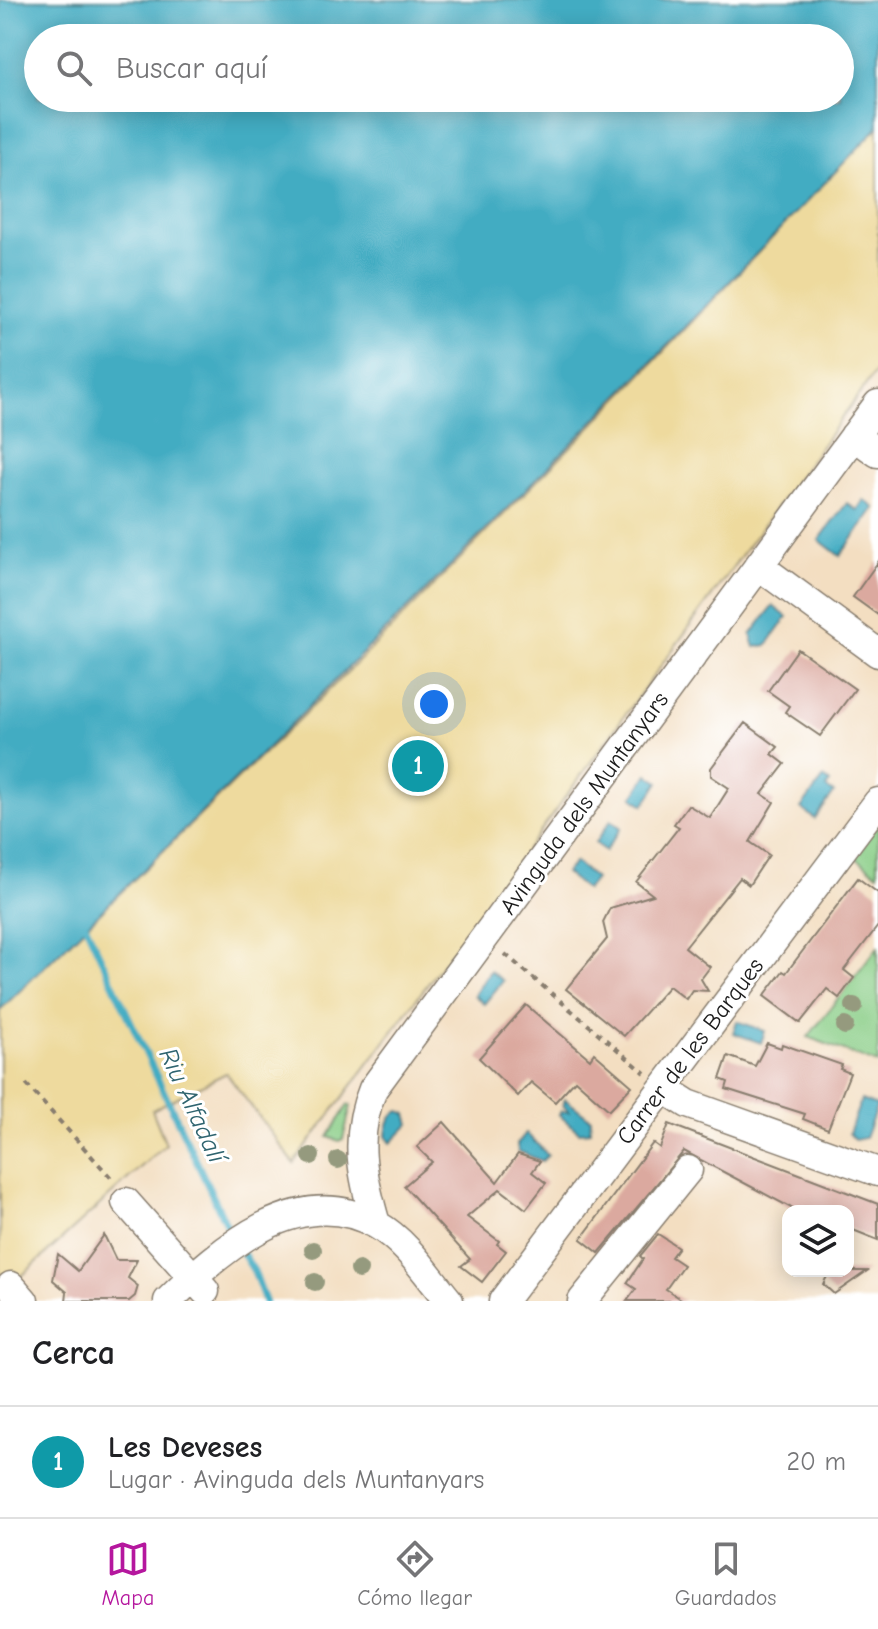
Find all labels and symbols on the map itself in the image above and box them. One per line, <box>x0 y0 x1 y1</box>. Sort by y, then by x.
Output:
your location <box>414 684 454 724</box>
street label: Avinguda dels Muntanyars <box>494 686 674 920</box>
pin: 1 <box>392 736 444 796</box>
street label: Carrer de les Barques <box>611 952 769 1150</box>
water label: Riu Alfadalí <box>152 1043 233 1170</box>

